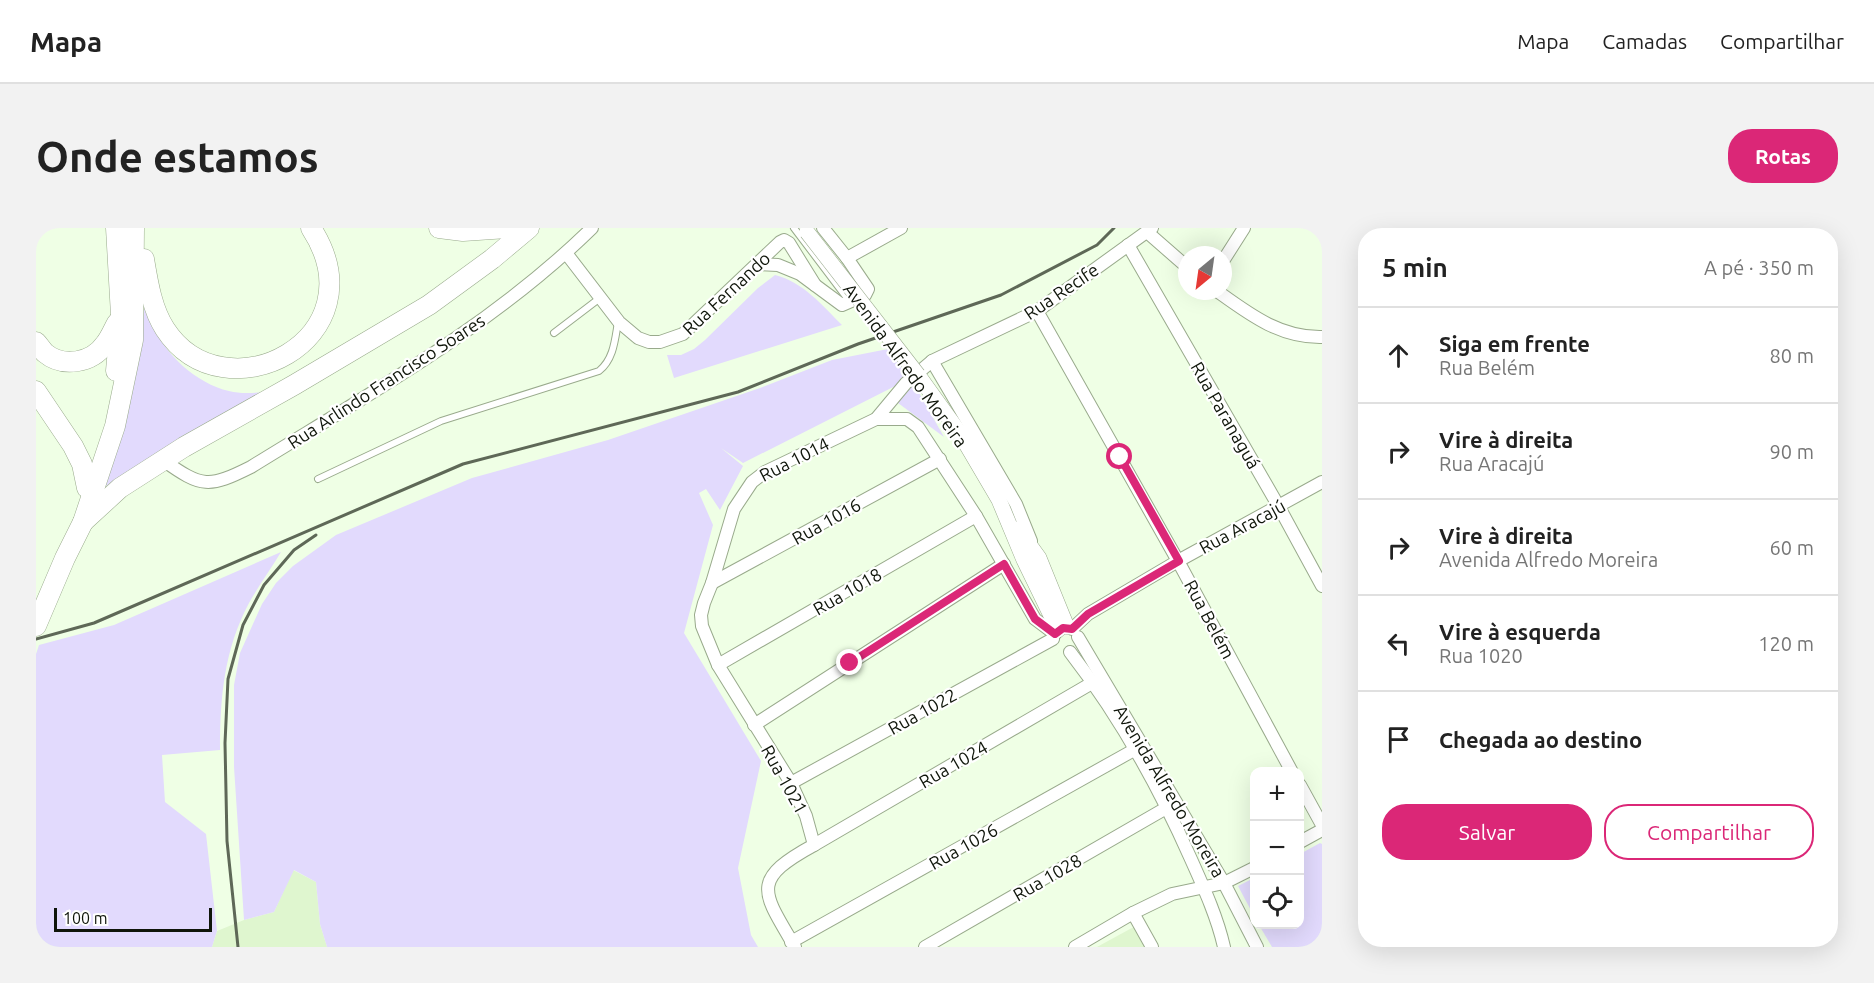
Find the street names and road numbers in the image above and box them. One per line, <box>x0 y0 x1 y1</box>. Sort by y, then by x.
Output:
street label: Rua Fernando <box>678 248 774 338</box>
street label: Rua Recife <box>1020 259 1102 323</box>
street label: Avenida Alfredo Moreira <box>840 279 972 451</box>
street label: Rua Arlindo Francisco Soares <box>284 310 488 452</box>
street label: Rua Paranaguá <box>1187 358 1265 472</box>
street label: Rua 1014 <box>756 433 832 485</box>
street label: Rua 1016 <box>788 494 864 548</box>
street label: Rua Aracajú <box>1195 495 1289 557</box>
street label: Rua 1018 <box>809 563 885 619</box>
street label: Rua Belém <box>1181 576 1239 662</box>
street label: Rua 1022 <box>884 684 960 738</box>
street label: Avenida Alfredo Moreira <box>1111 701 1229 881</box>
street label: Rua 1024 <box>915 736 991 792</box>
street label: Rua 1021 <box>758 741 812 817</box>
street label: Rua 1026 <box>925 819 1001 873</box>
street label: Rua 1028 <box>1009 849 1085 905</box>

